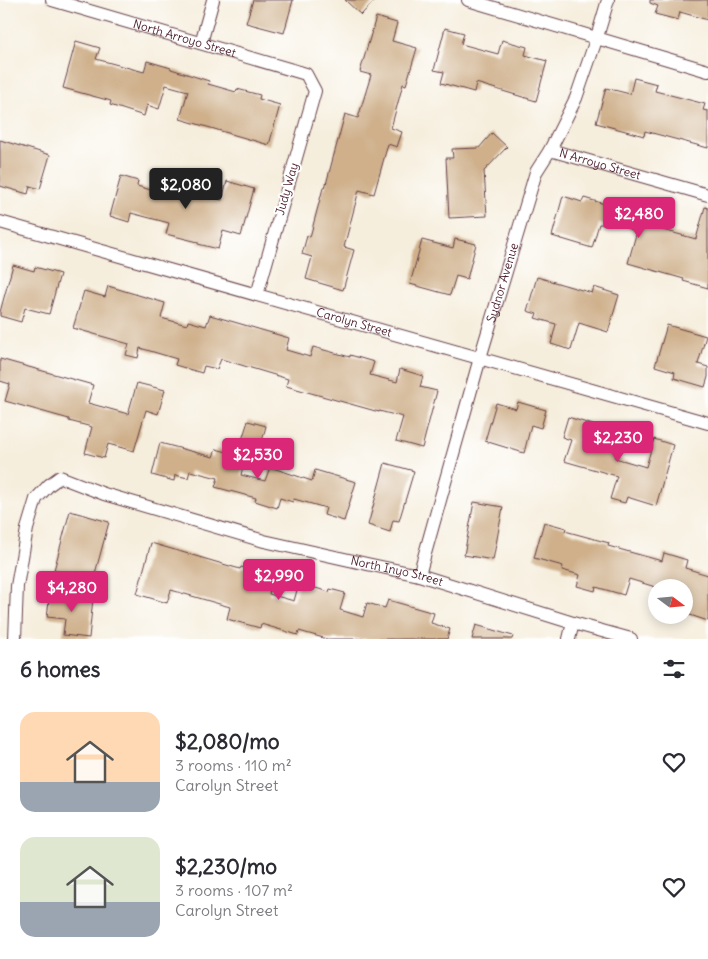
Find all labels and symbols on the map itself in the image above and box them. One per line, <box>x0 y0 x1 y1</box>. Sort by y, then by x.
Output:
street label: North Arroyo Street <box>131 16 238 60</box>
street label: N Arroyo Street <box>558 145 643 182</box>
street label: Judy Way <box>272 161 301 217</box>
pin: $2,080 <box>145 168 227 210</box>
pin: $2,480 <box>598 196 680 239</box>
street label: Sydnor Avenue <box>483 241 521 324</box>
street label: Carolyn Street <box>315 304 394 340</box>
pin: $2,230 <box>577 420 659 463</box>
pin: $2,530 <box>217 438 299 480</box>
street label: North Inyo Street <box>349 553 445 589</box>
pin: $2,990 <box>238 558 320 601</box>
pin: $4,280 <box>31 570 113 613</box>
north arrow <box>648 579 692 624</box>

